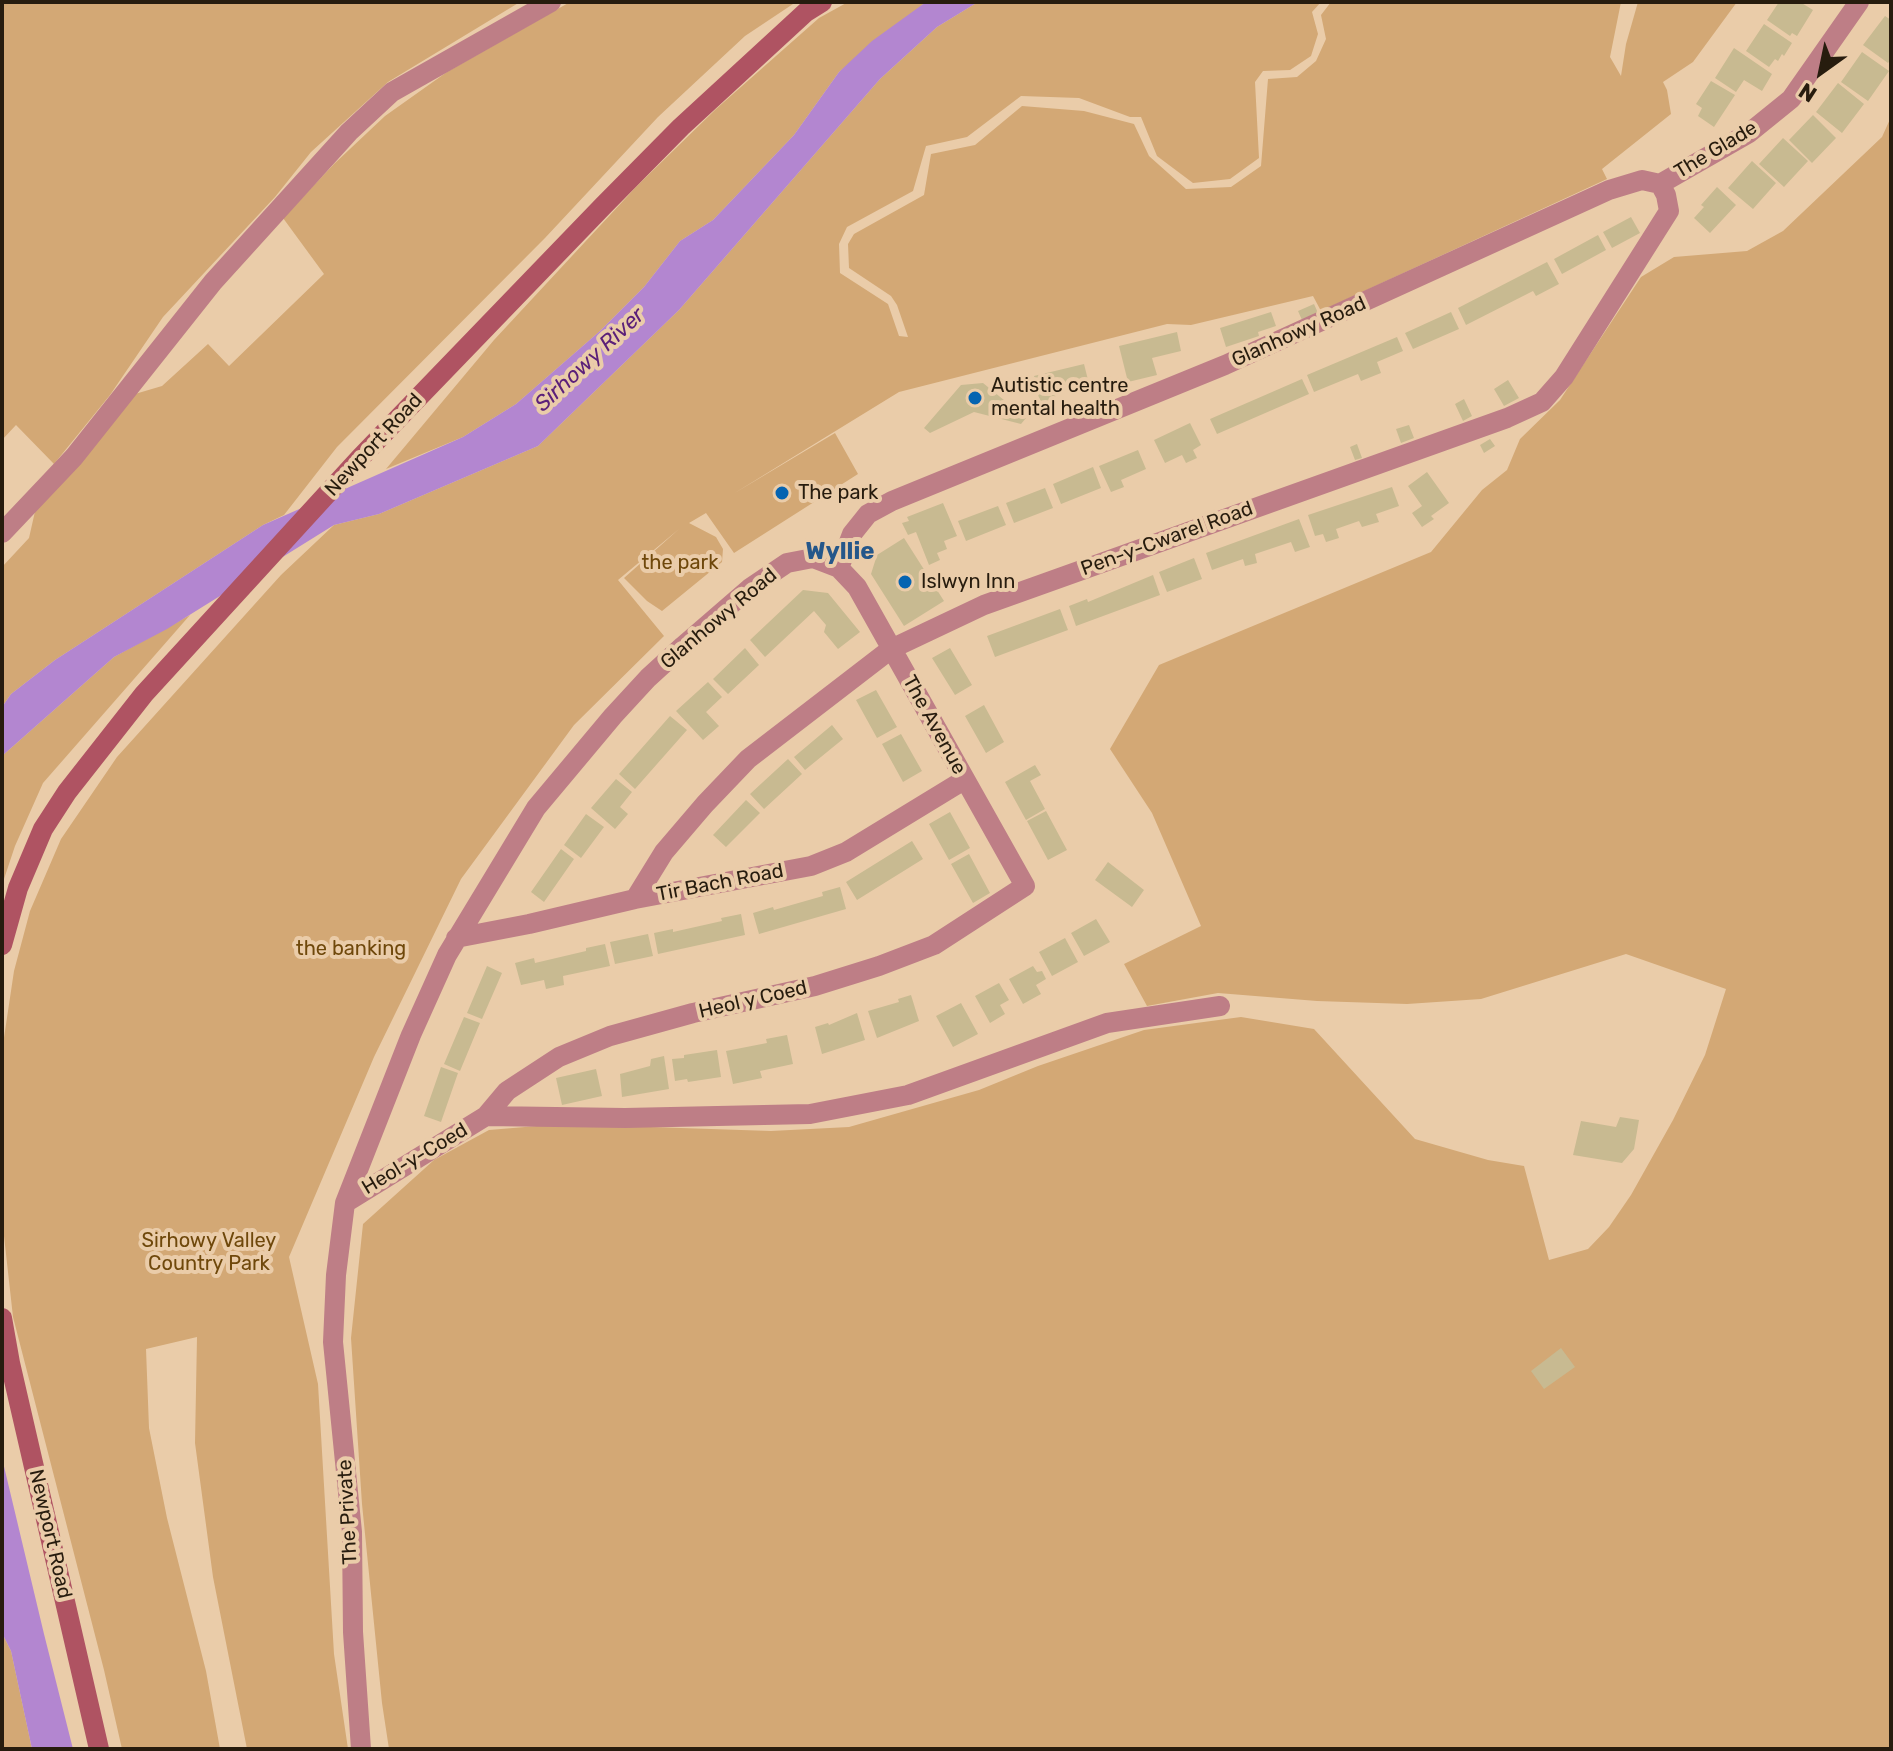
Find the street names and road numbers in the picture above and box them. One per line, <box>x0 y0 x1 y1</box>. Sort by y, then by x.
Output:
street label: The Glade <box>1670 116 1762 184</box>
street label: Glanhowy Road <box>1228 292 1370 372</box>
street label: Newport Road <box>320 389 428 501</box>
street label: Pen-y-Cwarel Road <box>1078 497 1256 581</box>
street label: Glanhowy Road <box>656 563 782 675</box>
street label: The Avenue <box>897 671 971 779</box>
street label: Tir Bach Road <box>655 859 785 907</box>
street label: Heol y Coed <box>696 976 810 1024</box>
street label: Heol-y-Coed <box>358 1118 472 1200</box>
street label: The Private <box>333 1459 363 1565</box>
street label: Newport Road <box>23 1467 77 1601</box>

